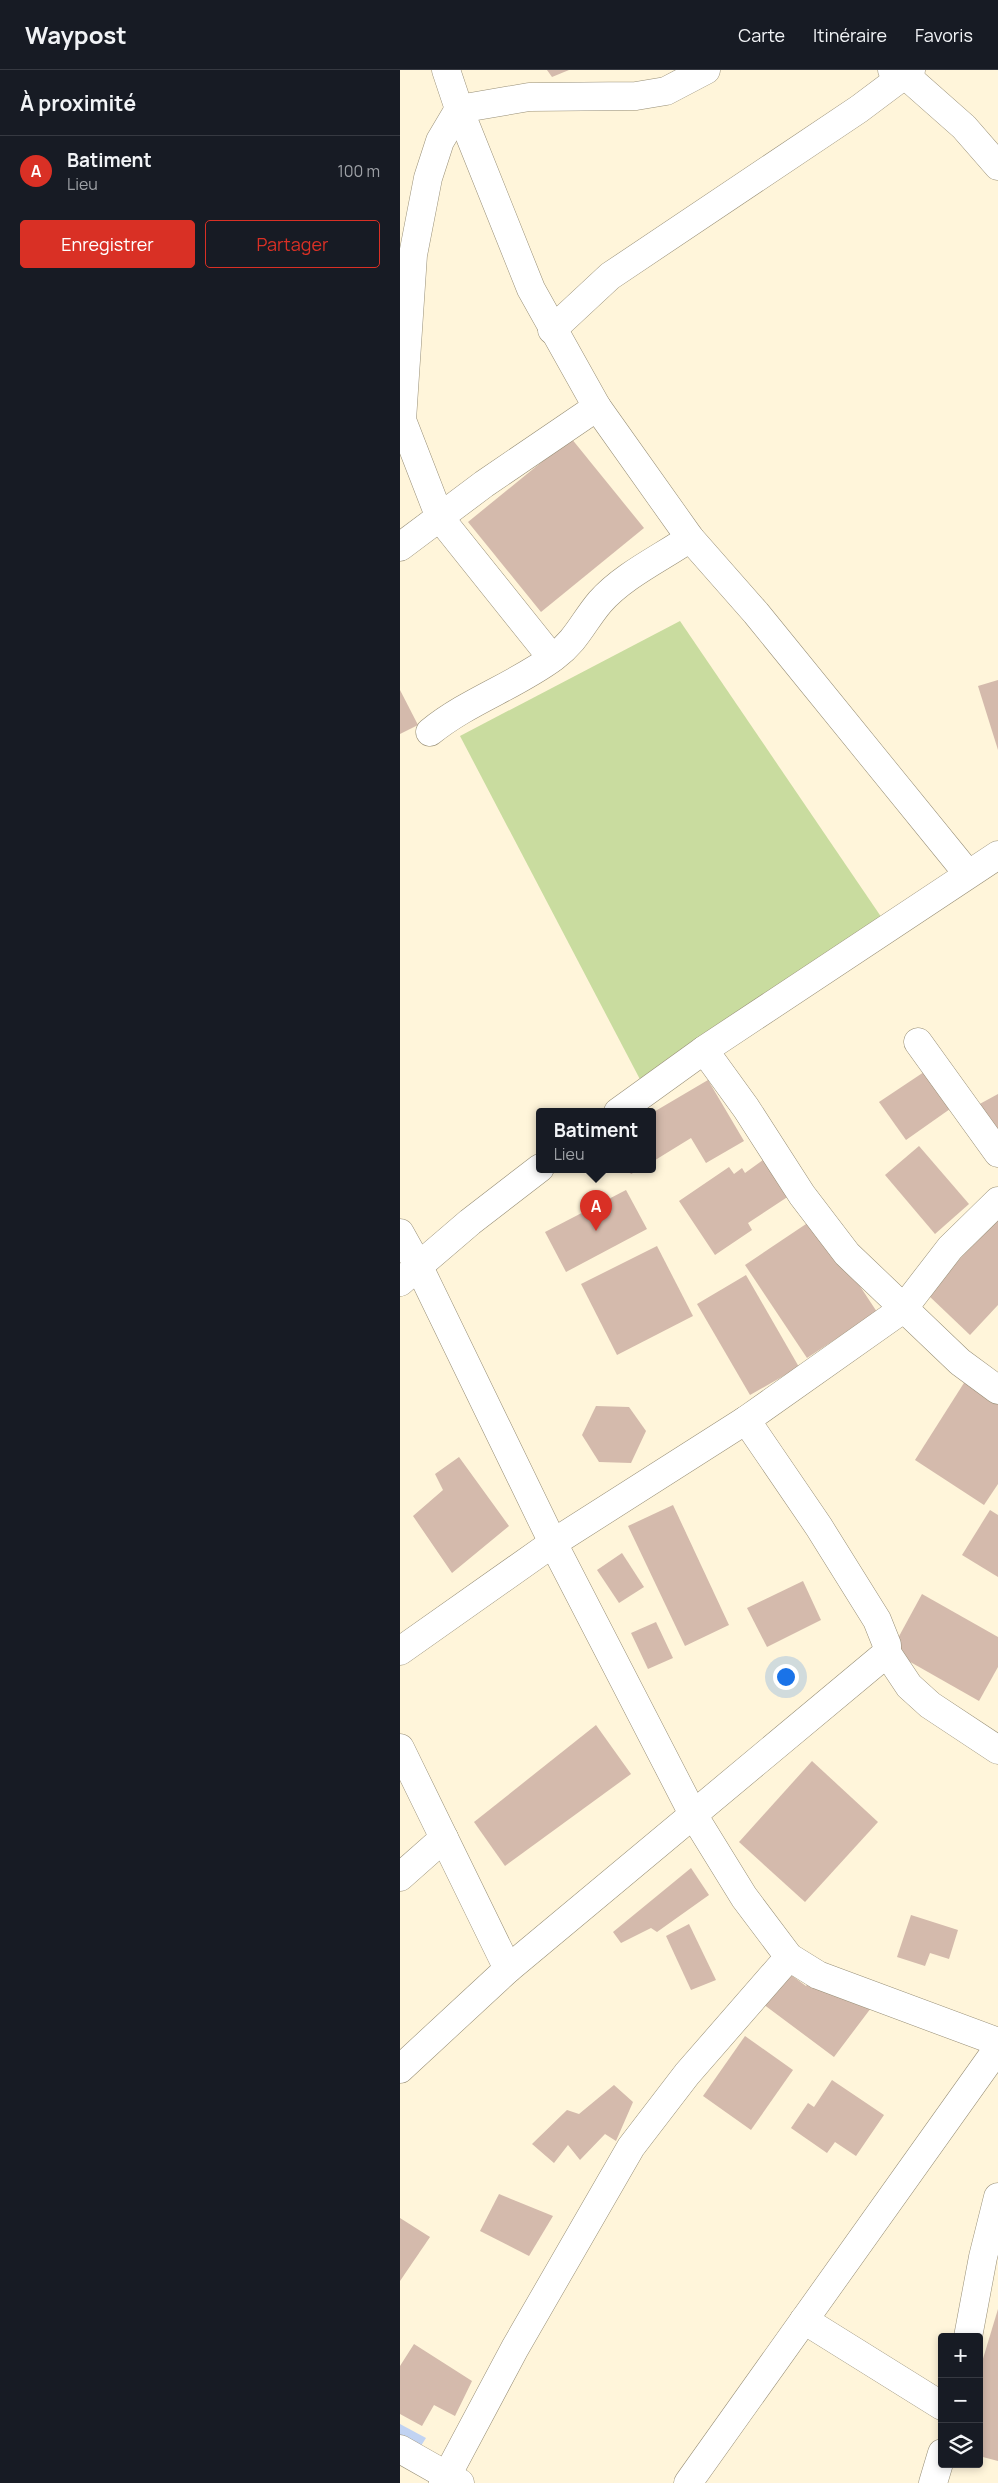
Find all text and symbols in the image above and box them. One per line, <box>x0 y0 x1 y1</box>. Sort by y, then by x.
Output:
text: Waypost <box>25 18 127 51</box>
text: Carte <box>738 23 785 47</box>
text: Itinéraire <box>813 23 887 47</box>
text: Favoris <box>915 23 973 47</box>
text: À proximité <box>20 89 136 117</box>
text: Batiment <box>67 147 152 173</box>
text: A <box>31 160 41 182</box>
text: 100 m <box>337 160 380 182</box>
text: Lieu <box>67 173 98 195</box>
button: Enregistrer <box>20 220 195 268</box>
button: Partager <box>205 220 380 268</box>
popup <box>536 1108 656 1173</box>
text: Batiment <box>554 1117 638 1143</box>
text: Lieu <box>554 1143 584 1165</box>
pin: A <box>580 1190 612 1231</box>
your location <box>773 1664 799 1690</box>
map controls <box>938 2333 983 2468</box>
button: + <box>938 2333 983 2378</box>
button: − <box>938 2378 983 2423</box>
button: layers <box>938 2423 983 2468</box>

